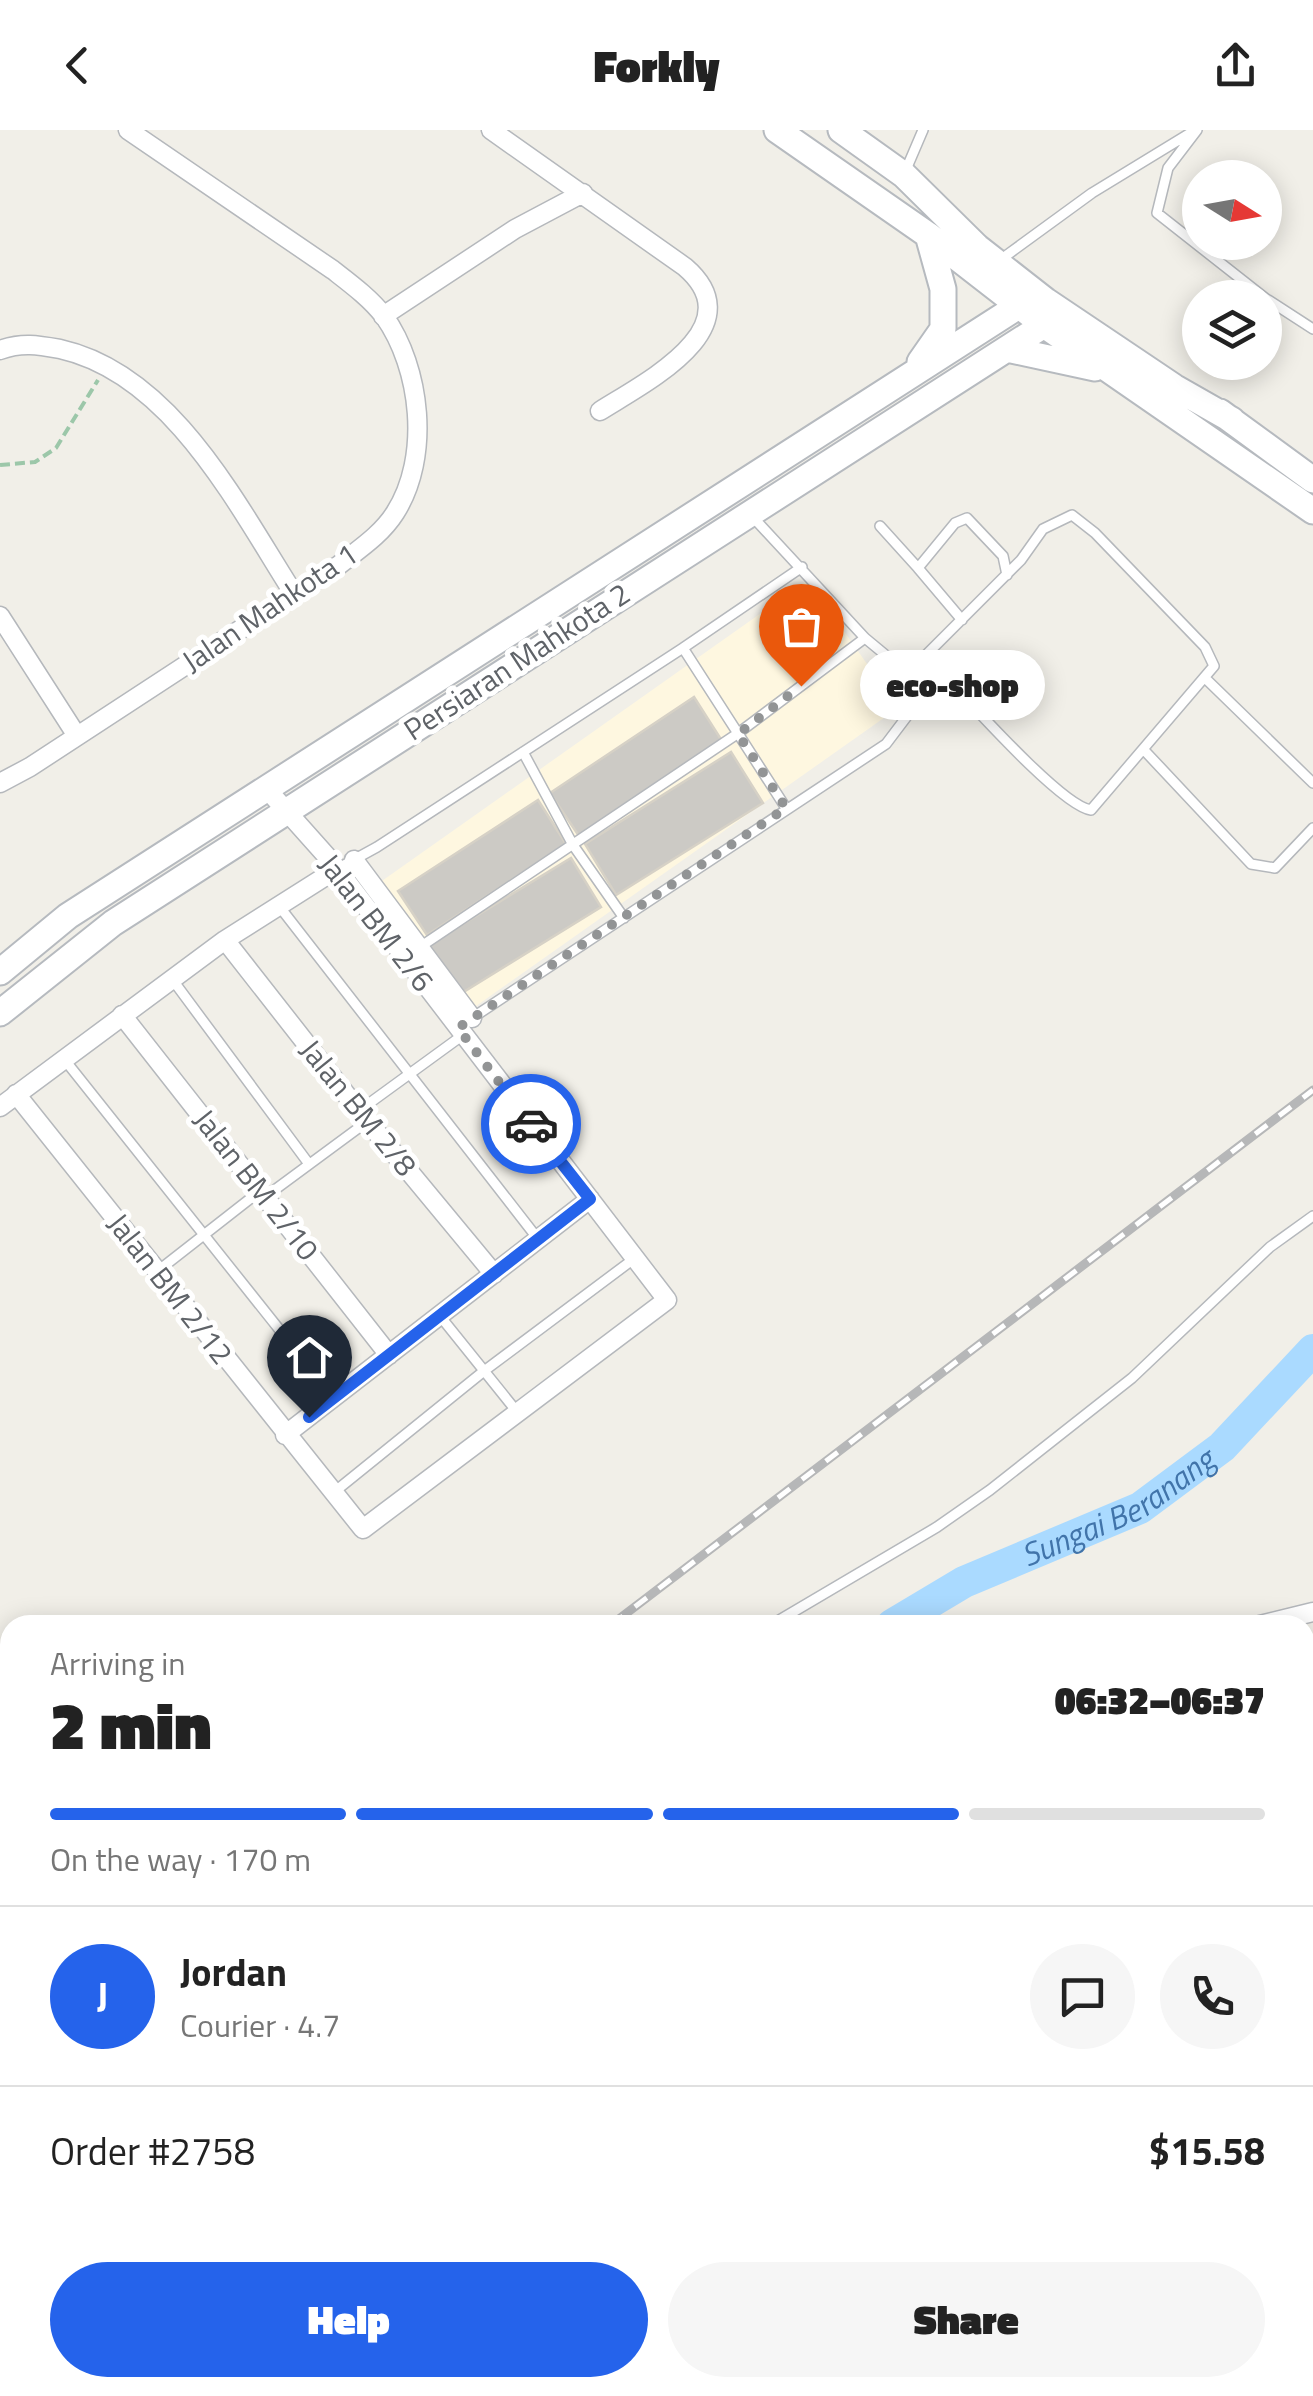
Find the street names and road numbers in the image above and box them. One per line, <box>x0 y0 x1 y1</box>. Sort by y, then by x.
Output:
street label: Jalan Mahkota 1 <box>172 531 367 683</box>
street label: Persiaran Mahkota 2 <box>394 571 639 752</box>
street label: Jalan BM 2/6 <box>308 843 446 1001</box>
street label: Jalan BM 2/8 <box>289 1029 428 1186</box>
street label: Jalan BM 2/10 <box>183 1099 331 1270</box>
street label: Jalan BM 2/12 <box>97 1203 245 1374</box>

